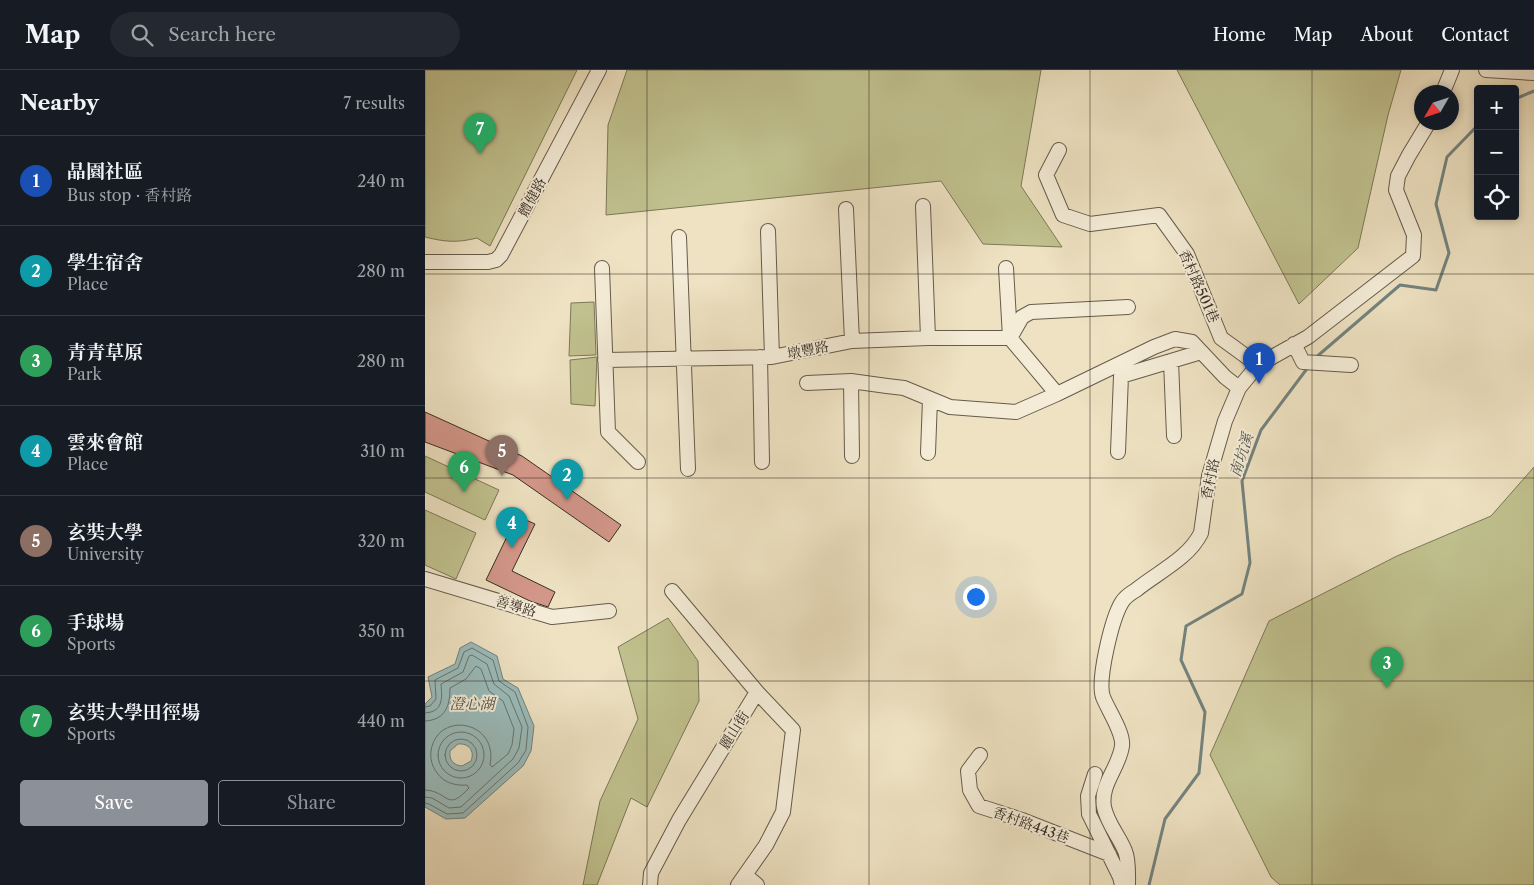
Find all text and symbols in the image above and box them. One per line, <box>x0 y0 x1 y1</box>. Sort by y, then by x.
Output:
search box <box>110 12 460 57</box>
text: Map <box>25 20 80 49</box>
icon: search <box>128 21 156 49</box>
text: Search here <box>168 23 276 46</box>
text: Home <box>1213 24 1266 46</box>
text: Map <box>1294 24 1332 46</box>
text: About <box>1360 24 1413 46</box>
text: Contact <box>1441 24 1509 46</box>
north arrow <box>1414 85 1459 130</box>
map controls <box>1474 85 1519 220</box>
button: + <box>1474 85 1519 130</box>
text: Nearby <box>20 90 99 115</box>
text: 7 results <box>343 93 405 113</box>
pin: 7 <box>464 113 496 154</box>
button: − <box>1474 130 1519 175</box>
text: 晶園社區 <box>67 160 143 183</box>
text: 1 <box>32 171 40 191</box>
text: 240 m <box>357 171 405 191</box>
street label: 體健路 <box>514 174 550 220</box>
button: locate <box>1474 175 1519 220</box>
text: Bus stop · 香村路 <box>67 185 193 205</box>
street label: 香村路501巷 <box>1175 247 1223 325</box>
text: 學生宿舍 <box>67 251 143 274</box>
text: 2 <box>31 261 41 281</box>
text: 280 m <box>357 261 405 281</box>
text: Place <box>67 274 108 294</box>
street label: 墩豐路 <box>786 337 830 363</box>
text: 青青草原 <box>67 341 143 364</box>
pin: 1 <box>1243 343 1275 384</box>
text: 3 <box>31 351 41 371</box>
text: 280 m <box>357 351 405 371</box>
text: Park <box>67 364 102 384</box>
water label: 南坑溪 <box>1225 429 1258 479</box>
text: 雲來會館 <box>67 431 143 454</box>
pin: 5 <box>486 435 518 476</box>
text: 4 <box>31 441 41 461</box>
text: 310 m <box>360 441 405 461</box>
pin: 6 <box>448 451 480 492</box>
text: Place <box>67 454 108 474</box>
street label: 香村路 <box>1197 457 1223 501</box>
pin: 2 <box>551 459 583 500</box>
pin: 4 <box>496 507 528 548</box>
text: 玄奘大學 <box>67 521 143 544</box>
text: 5 <box>32 531 40 551</box>
text: 320 m <box>358 531 405 551</box>
text: University <box>67 544 144 564</box>
your location <box>963 584 989 610</box>
street label: 善導路 <box>493 591 539 621</box>
text: 手球場 <box>67 611 124 634</box>
text: 6 <box>31 621 41 641</box>
text: 350 m <box>358 621 405 641</box>
text: Sports <box>67 634 116 654</box>
pin: 3 <box>1371 647 1403 688</box>
water label: 澄心湖 <box>449 694 497 713</box>
text: 玄奘大學田徑場 <box>67 701 200 724</box>
street label: 麗山街 <box>715 707 753 753</box>
text: 7 <box>32 711 40 731</box>
text: 440 m <box>357 711 405 731</box>
text: Sports <box>67 724 116 744</box>
button: Save <box>20 780 208 826</box>
button: Share <box>218 780 405 826</box>
street label: 香村路443巷 <box>990 803 1072 847</box>

